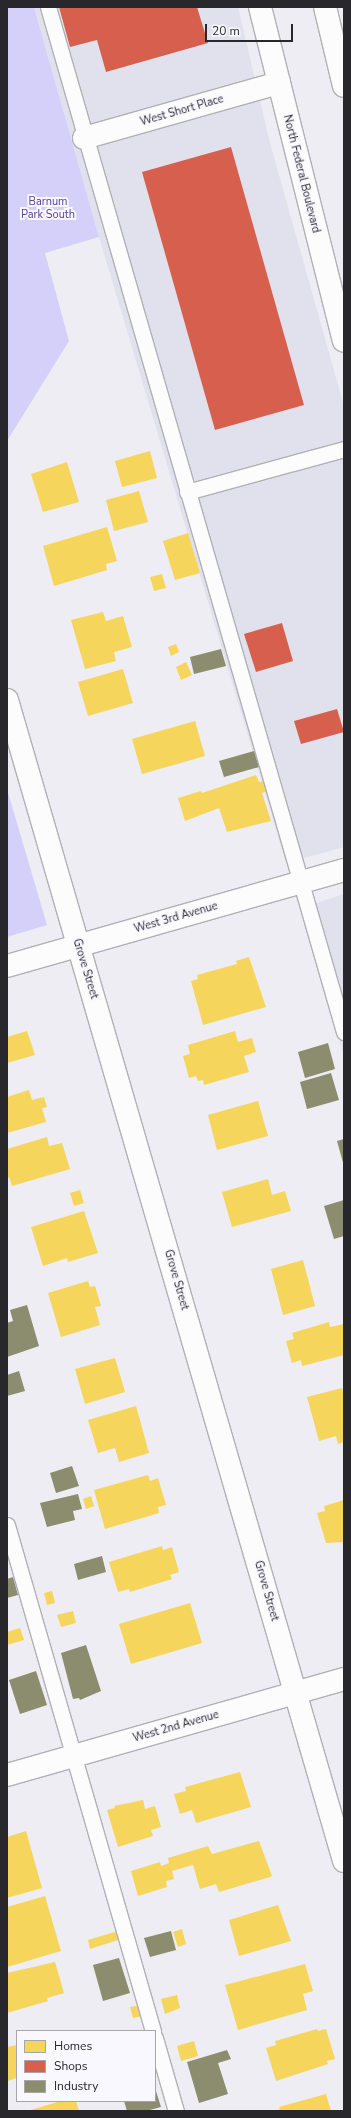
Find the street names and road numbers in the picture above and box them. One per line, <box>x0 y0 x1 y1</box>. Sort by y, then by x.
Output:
street label: West Short Place <box>139 93 225 129</box>
street label: North Federal Boulevard <box>280 113 322 235</box>
street label: West 3rd Avenue <box>133 900 219 936</box>
street label: Grove Street <box>70 937 100 1001</box>
street label: Grove Street <box>161 1248 191 1312</box>
street label: Grove Street <box>251 1559 281 1623</box>
street label: West 2nd Avenue <box>132 1708 220 1746</box>

